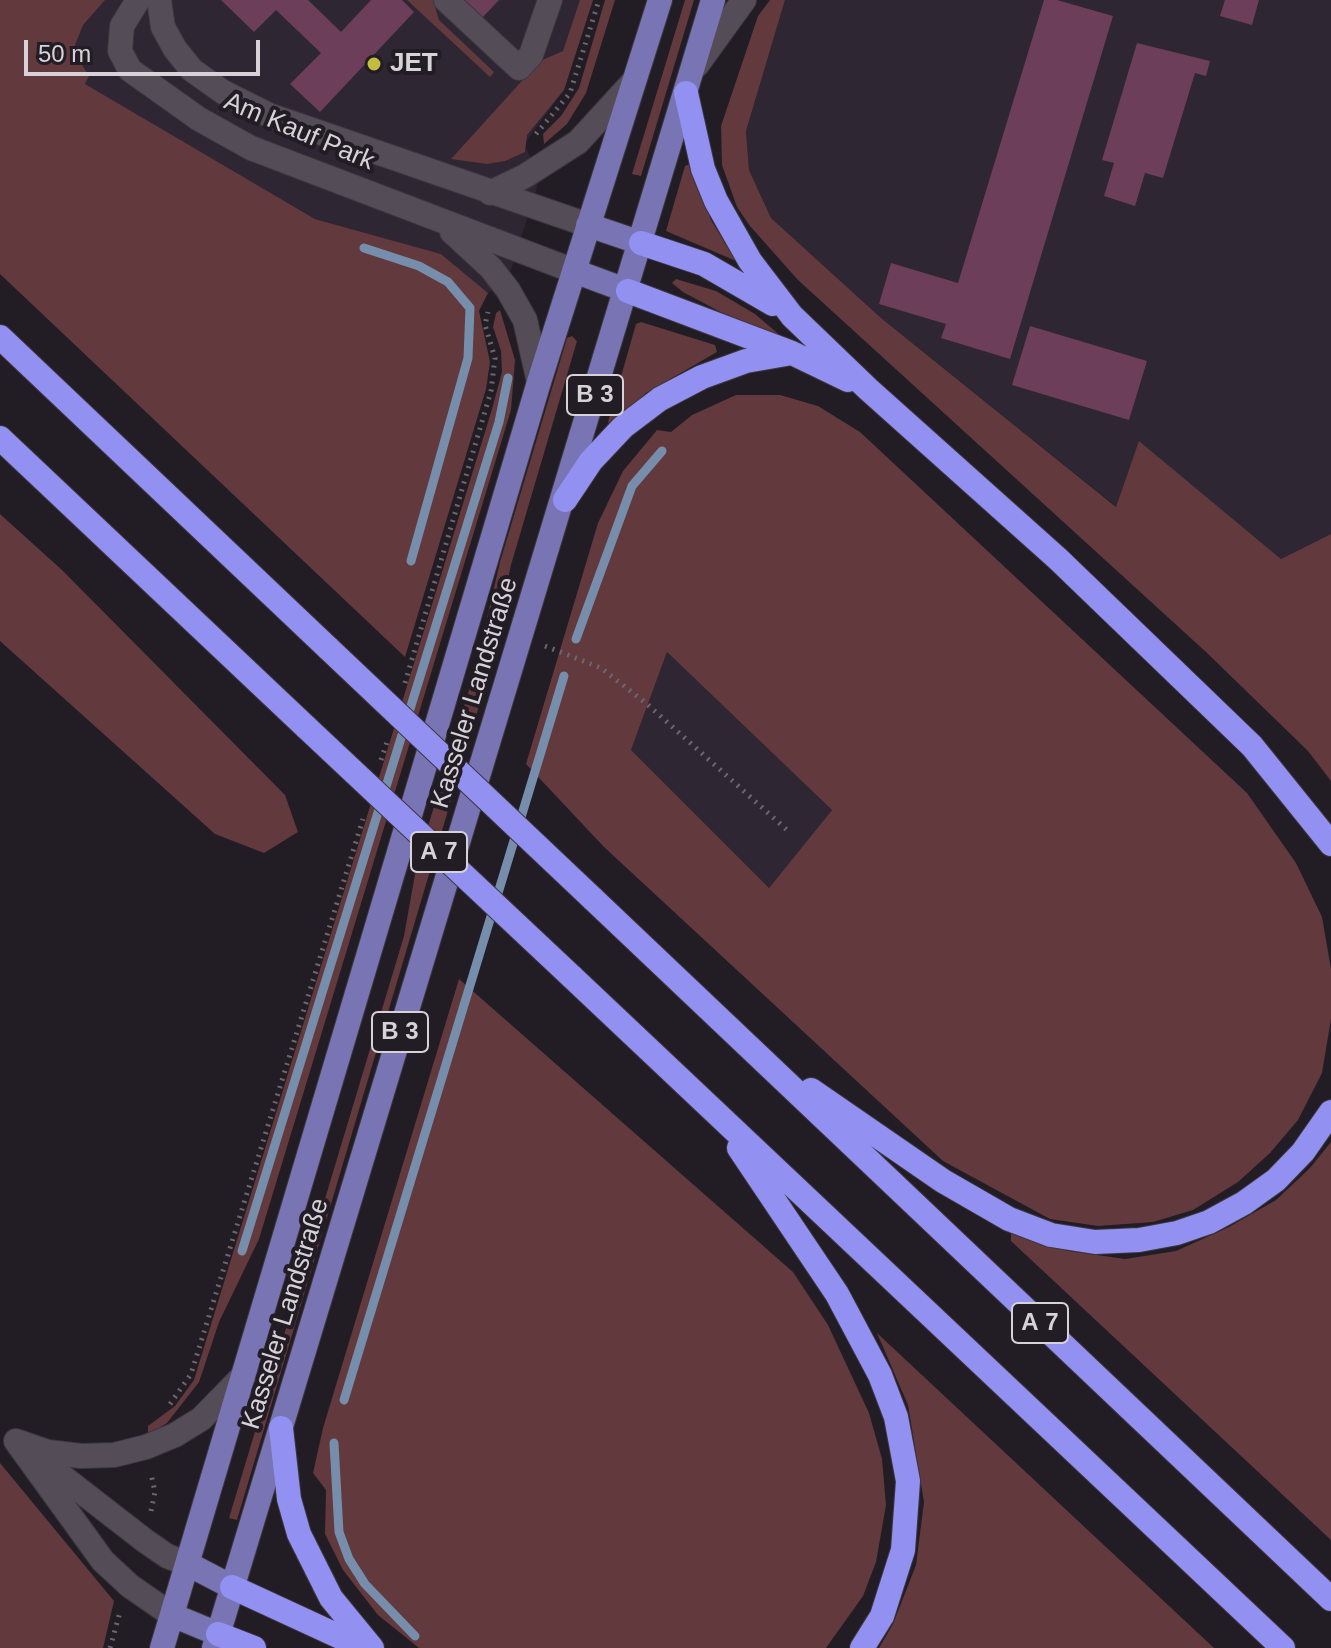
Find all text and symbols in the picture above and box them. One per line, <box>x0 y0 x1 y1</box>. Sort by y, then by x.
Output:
scale bar <box>28 24 264 74</box>
text: 50 m <box>38 40 91 67</box>
place label: JET <box>390 48 438 80</box>
marker: JET <box>365 55 383 73</box>
street label: Am Kauf Park <box>219 86 379 178</box>
road number: B 3 <box>567 375 623 415</box>
street label: Kasseler Landstraße <box>425 574 525 812</box>
road number: A 7 <box>411 832 467 872</box>
road number: B 3 <box>372 1012 428 1052</box>
street label: Kasseler Landstraße <box>236 1195 336 1433</box>
road number: A 7 <box>1012 1303 1068 1343</box>

